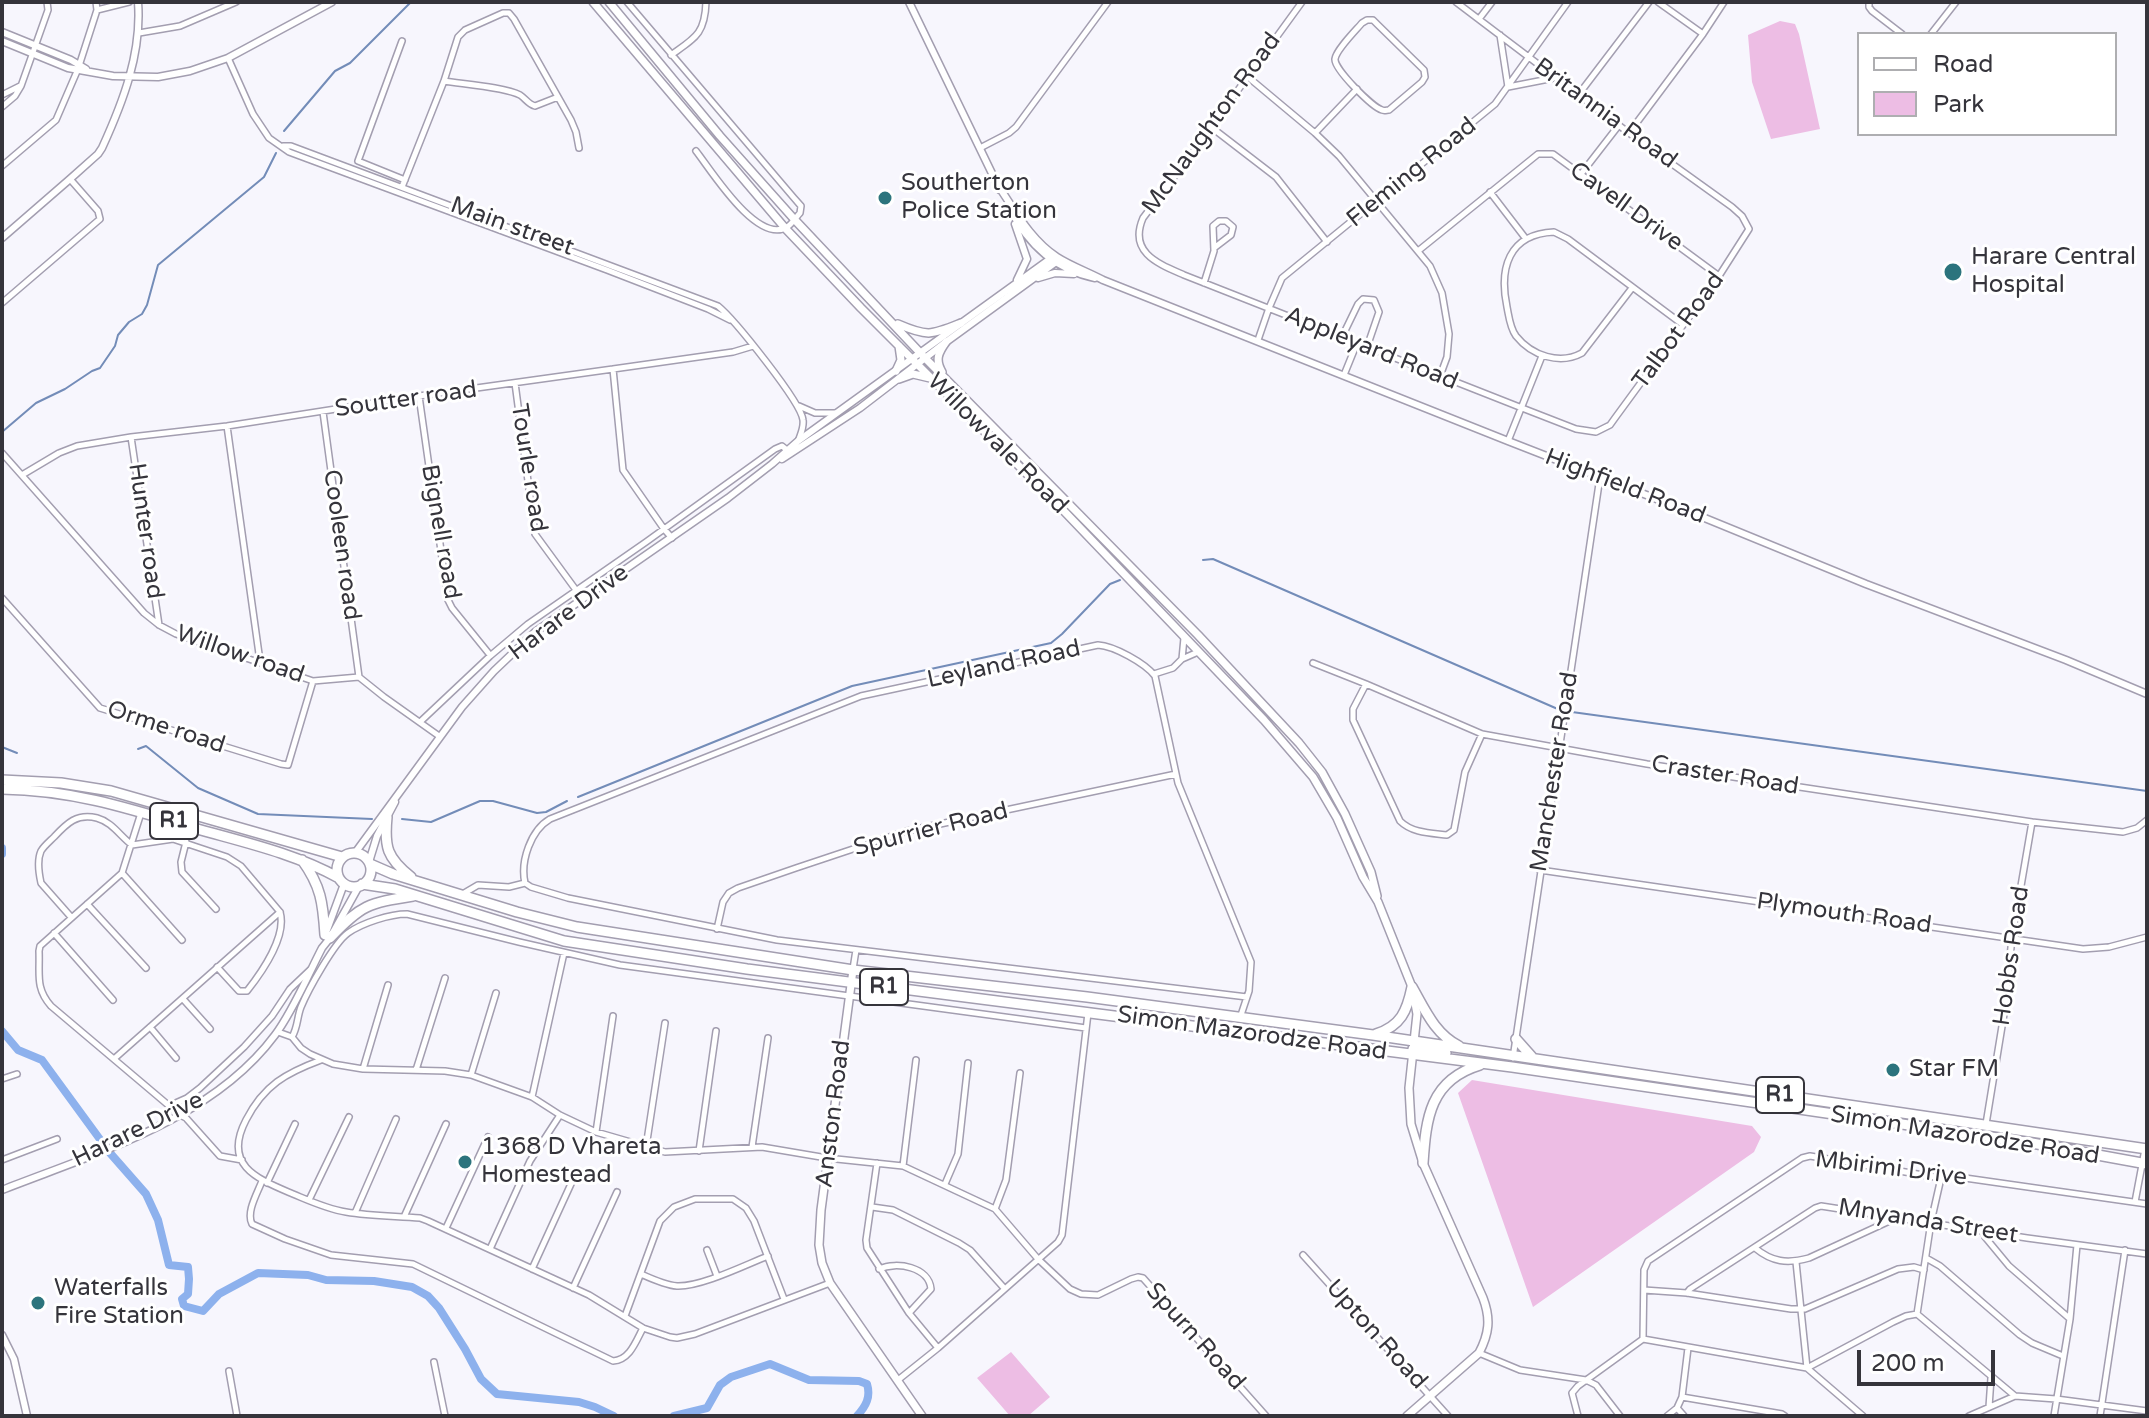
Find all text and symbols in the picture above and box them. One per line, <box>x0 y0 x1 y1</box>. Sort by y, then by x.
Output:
street label: McNaughton Road <box>1137 28 1287 220</box>
legend <box>1857 32 2117 136</box>
text: Road <box>1933 50 1993 79</box>
street label: Britannia Road <box>1528 53 1682 175</box>
text: Park <box>1933 90 1984 119</box>
street label: Fleming Road <box>1341 112 1483 234</box>
street label: Cavell Drive <box>1564 156 1688 258</box>
place label: Southerton Police Station <box>901 170 1057 226</box>
marker: Southerton Police Station <box>876 189 894 207</box>
street label: Main street <box>446 191 578 263</box>
place label: Harare Central Hospital <box>1971 244 2136 300</box>
marker: Harare Central Hospital <box>1942 261 1964 283</box>
street label: Talbot Road <box>1627 267 1731 395</box>
street label: Appleyard Road <box>1280 301 1462 397</box>
street label: Willowvale Road <box>921 368 1073 520</box>
street label: Soutter road <box>333 376 479 424</box>
street label: Tourle road <box>504 402 552 534</box>
street label: Highfield Road <box>1541 443 1709 531</box>
street label: Hunter road <box>121 461 169 601</box>
street label: Bignell road <box>414 463 466 601</box>
street label: Cooleen road <box>316 468 366 622</box>
street label: Harare Drive <box>504 559 634 667</box>
street label: Willow road <box>172 620 308 690</box>
street label: Leyland Road <box>925 635 1083 695</box>
street label: Manchester Road <box>1525 670 1585 874</box>
street label: Orme road <box>103 695 229 761</box>
street label: Craster Road <box>1649 750 1801 802</box>
street label: Spurrier Road <box>851 797 1011 863</box>
road number: R1 <box>150 803 198 839</box>
street label: Hobbs Road <box>1988 884 2036 1028</box>
street label: Plymouth Road <box>1755 887 1933 941</box>
road number: R1 <box>860 969 908 1005</box>
street label: Simon Mazorodze Road <box>1115 1001 1389 1067</box>
street label: Anston Road <box>811 1039 857 1189</box>
place label: Star FM <box>1909 1056 1999 1084</box>
marker: Star FM <box>1884 1061 1902 1079</box>
road number: R1 <box>1756 1077 1804 1113</box>
street label: Harare Drive <box>68 1086 208 1174</box>
street label: Simon Mazorodze Road <box>1828 1101 2102 1171</box>
place label: 1368 D Vhareta Homestead <box>481 1134 661 1190</box>
street label: Mbirimi Drive <box>1814 1145 1968 1193</box>
marker: 1368 D Vhareta Homestead <box>456 1153 474 1171</box>
street label: Mnyanda Street <box>1836 1194 2020 1250</box>
street label: Upton Road <box>1319 1274 1433 1396</box>
place label: Waterfalls Fire Station <box>54 1275 184 1331</box>
street label: Spurn Road <box>1139 1277 1251 1397</box>
marker: Waterfalls Fire Station <box>29 1294 47 1312</box>
scale bar <box>1861 1334 1999 1384</box>
text: 200 m <box>1871 1349 1945 1378</box>

